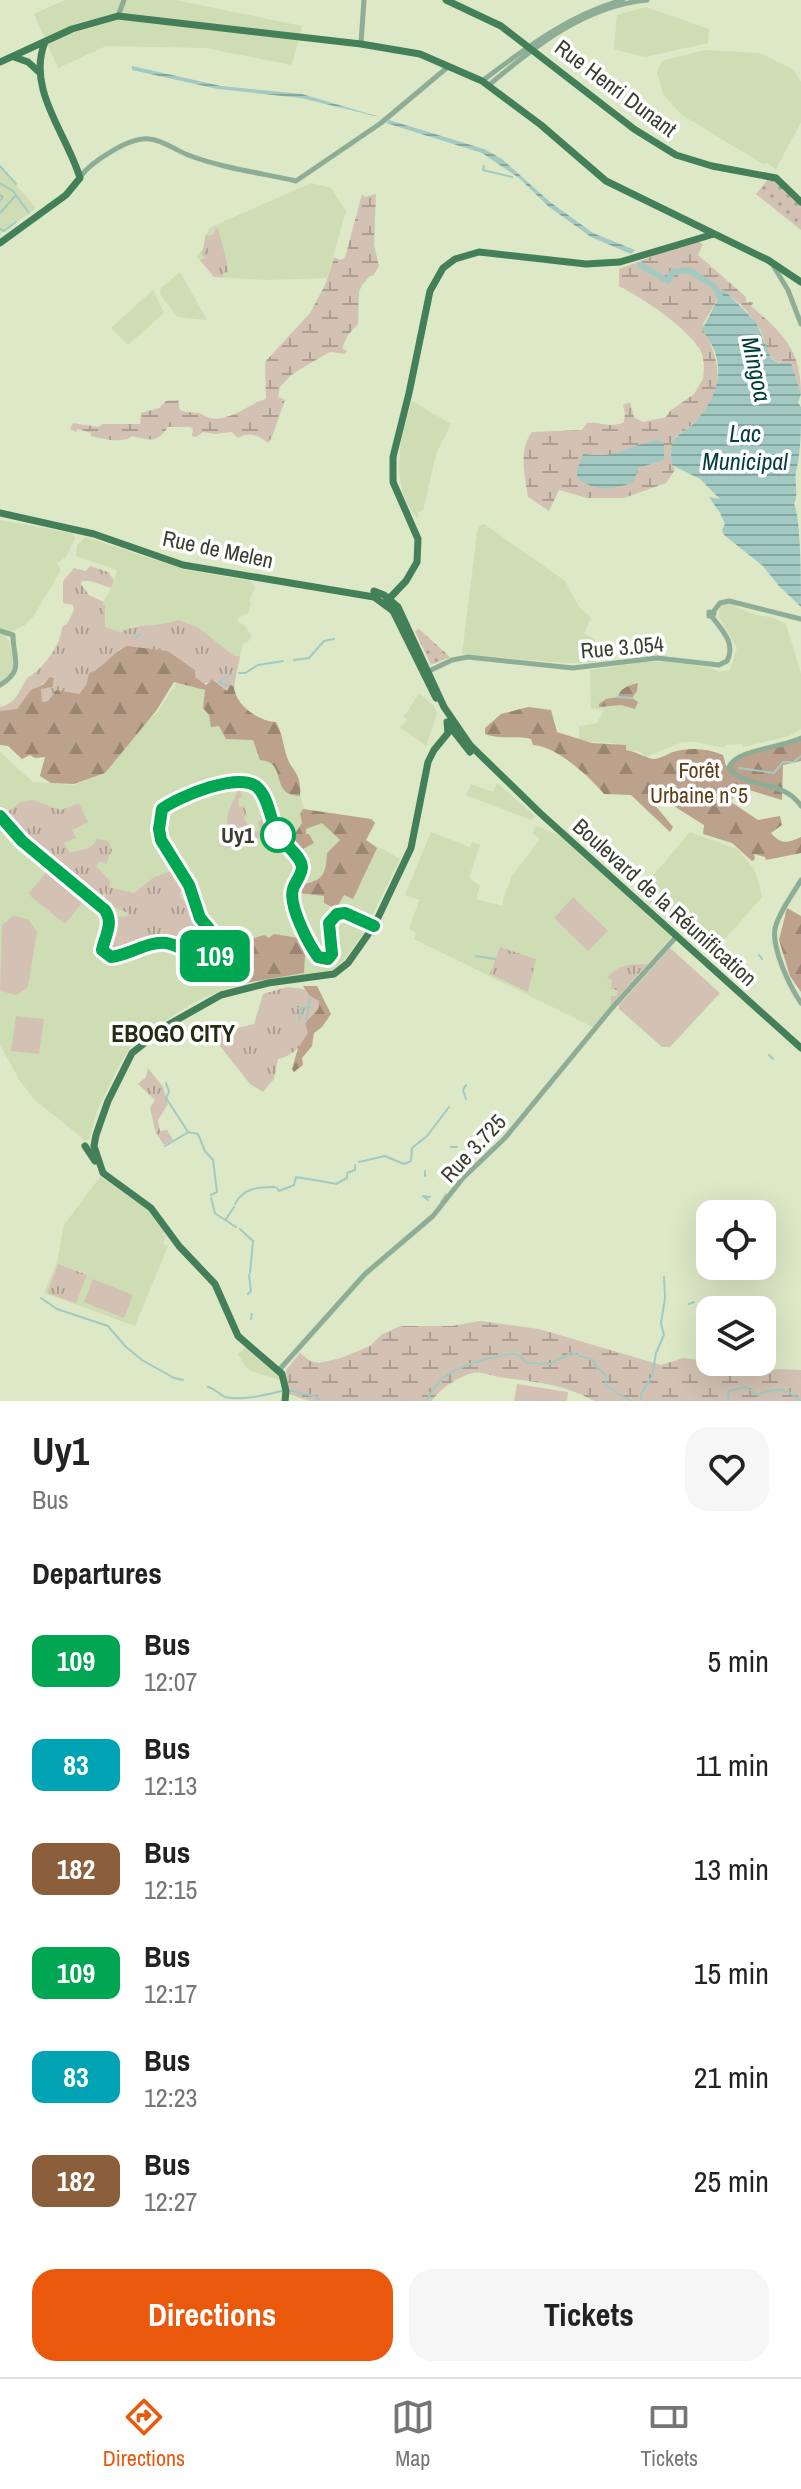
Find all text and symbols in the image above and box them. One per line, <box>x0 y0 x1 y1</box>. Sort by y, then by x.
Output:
street label: Rue Henri Dunant <box>549 32 683 144</box>
water label: Mingoa <box>735 334 779 404</box>
water label: Lac Municipal <box>702 417 788 477</box>
street label: Rue de Melen <box>160 523 276 575</box>
street label: Rue 3.054 <box>579 628 665 666</box>
park label: Forêt Urbaine n°5 <box>650 755 748 810</box>
street label: Boulevard de la Réunification <box>567 811 763 993</box>
marker: Uy1 <box>261 818 295 852</box>
place label: Uy1 <box>221 820 255 850</box>
line badge: 109 <box>169 930 261 982</box>
text: 109 <box>196 937 234 975</box>
district label: EBOGO CITY <box>111 1017 236 1049</box>
street label: Rue 3.725 <box>434 1107 512 1189</box>
map controls <box>696 1200 776 1376</box>
button: locate <box>696 1200 776 1280</box>
button: layers <box>696 1296 776 1376</box>
text: Uy1 <box>32 1426 89 1477</box>
button: heart <box>685 1427 769 1511</box>
text: Bus <box>32 1482 69 1517</box>
text: Departures <box>32 1553 162 1593</box>
text: Bus <box>144 1624 190 1664</box>
text: 5 min <box>707 1641 769 1681</box>
text: 109 <box>57 1642 95 1680</box>
text: 12:07 <box>144 1664 197 1699</box>
text: Bus <box>144 1728 190 1768</box>
text: 11 min <box>696 1745 769 1785</box>
text: 83 <box>63 1746 89 1784</box>
text: 12:13 <box>144 1768 197 1803</box>
text: Bus <box>144 1832 190 1872</box>
text: 13 min <box>694 1849 769 1889</box>
text: 182 <box>57 1850 95 1888</box>
text: 12:15 <box>144 1872 197 1907</box>
text: Bus <box>144 1936 190 1976</box>
text: 15 min <box>694 1953 769 1993</box>
text: 109 <box>57 1954 95 1992</box>
text: 12:17 <box>144 1976 197 2011</box>
text: Bus <box>144 2040 190 2080</box>
text: 21 min <box>694 2057 769 2097</box>
text: 83 <box>63 2058 89 2096</box>
text: 12:23 <box>144 2080 197 2115</box>
text: Bus <box>144 2144 190 2184</box>
text: 25 min <box>694 2161 769 2201</box>
text: 182 <box>57 2162 95 2200</box>
text: 12:27 <box>144 2184 197 2219</box>
button: Directions <box>32 2269 393 2361</box>
button: Tickets <box>409 2269 769 2361</box>
tab: Directions <box>103 2395 185 2473</box>
tab: Map <box>391 2395 435 2473</box>
tab: Tickets <box>640 2395 698 2473</box>

